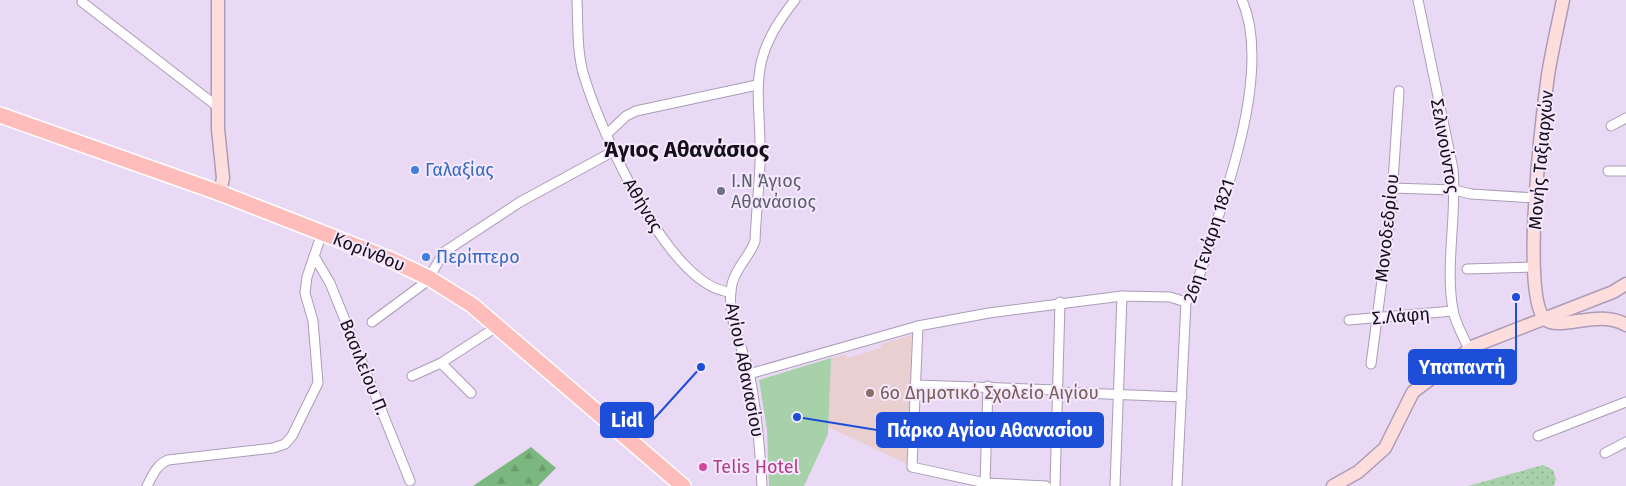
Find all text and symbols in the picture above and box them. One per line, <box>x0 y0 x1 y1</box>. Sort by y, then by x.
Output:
street label: Μονής Ταξιαρχών <box>1524 89 1558 231</box>
street label: Σελινούντος <box>1426 97 1464 196</box>
district label: Άγιος Αθανάσιος <box>603 136 770 163</box>
place label: Γαλαξίας <box>425 159 494 181</box>
marker: Γαλαξίας <box>409 164 421 176</box>
place label: Ι.Ν Άγιος Αθανάσιος <box>731 170 816 213</box>
street label: Μονοδεδρίου <box>1370 173 1404 283</box>
street label: Αθήνας <box>618 174 668 236</box>
street label: 26η Γενάρη 1821 <box>1179 176 1239 306</box>
marker: Ι.Ν Άγιος Αθανάσιος <box>715 185 727 197</box>
street label: Κορίνθου <box>330 228 408 276</box>
place label: Περίπτερο <box>436 246 520 268</box>
marker: Περίπτερο <box>420 251 432 263</box>
street label: Αγίου Αθανασίου <box>721 301 769 439</box>
street label: Σ.Λάφη <box>1371 303 1431 329</box>
street label: Βασιλείου Π. <box>335 316 393 418</box>
callout: Υπαπαντή <box>1409 350 1516 384</box>
text: Υπαπαντή <box>1418 356 1505 379</box>
place label: 6ο Δημοτικό Σχολείο Αιγίου <box>880 382 1099 404</box>
marker: 6ο Δημοτικό Σχολείο Αιγίου <box>864 387 876 399</box>
callout: Lidl <box>601 403 653 437</box>
text: Lidl <box>611 409 643 432</box>
callout: Πάρκο Αγίου Αθανασίου <box>877 413 1103 447</box>
text: Πάρκο Αγίου Αθανασίου <box>887 419 1093 442</box>
place label: Telis Hotel <box>713 456 799 478</box>
marker: Telis Hotel <box>697 461 709 473</box>

